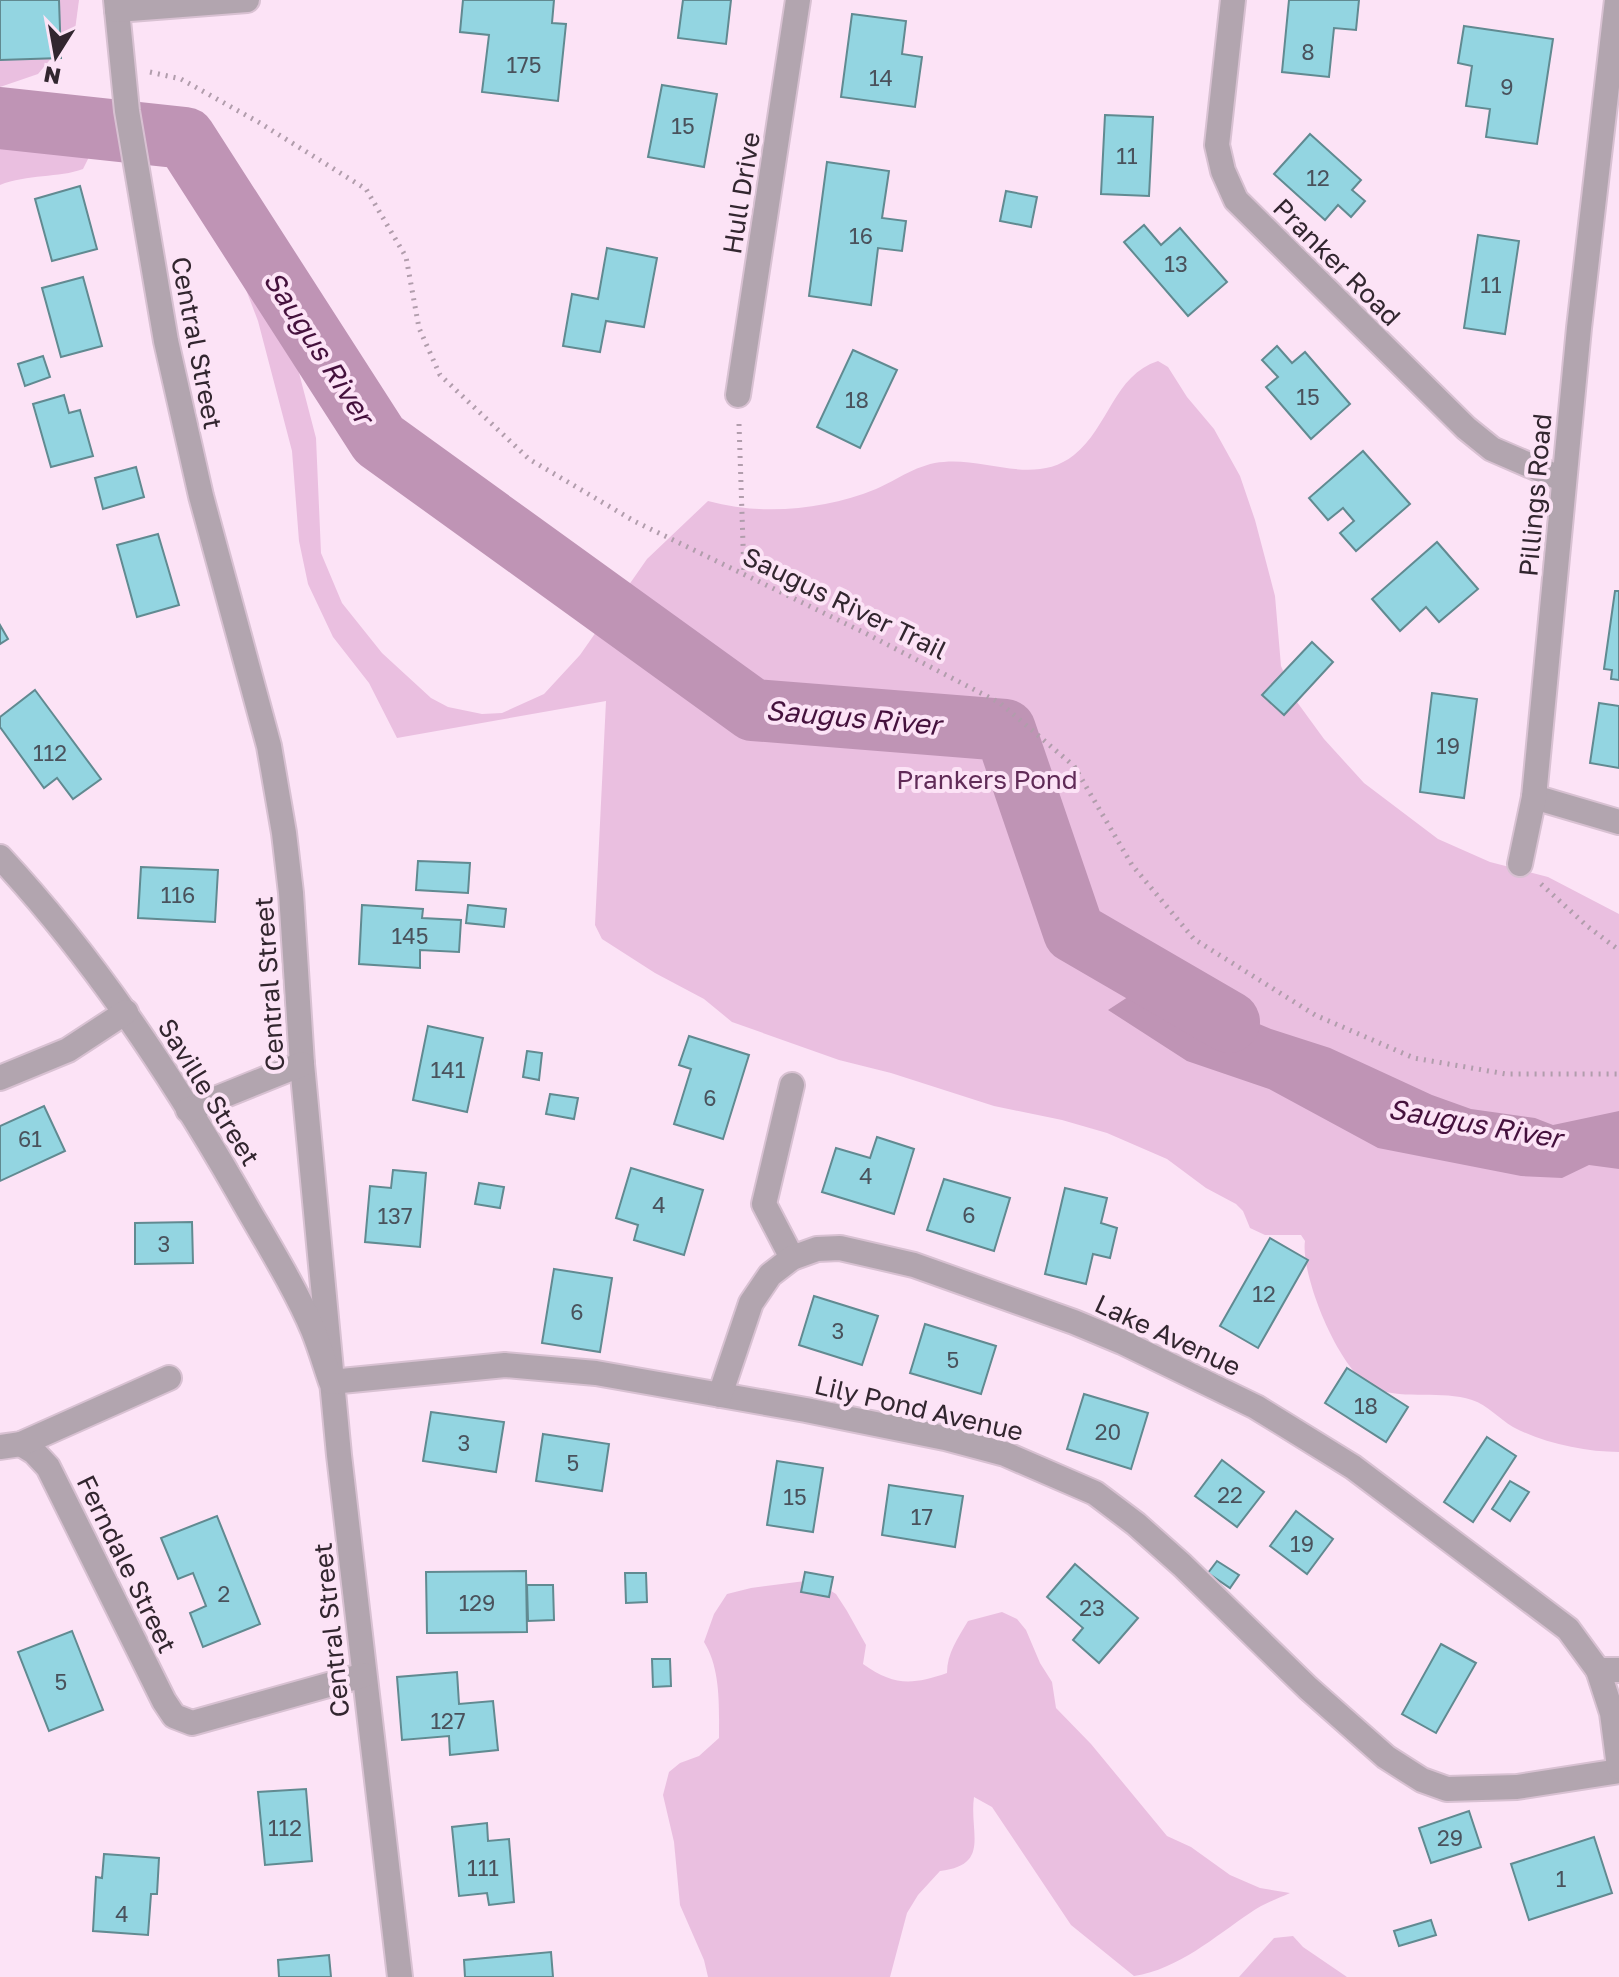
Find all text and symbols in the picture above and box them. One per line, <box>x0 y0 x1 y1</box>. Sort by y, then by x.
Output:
north arrow <box>16 16 96 96</box>
house number: 8 <box>1301 38 1315 65</box>
house number: 175 <box>506 51 542 78</box>
text: N <box>41 61 63 91</box>
house number: 14 <box>869 64 893 91</box>
house number: 9 <box>1500 73 1514 100</box>
house number: 15 <box>671 112 695 139</box>
street label: Hull Drive <box>716 130 766 256</box>
house number: 11 <box>1116 142 1138 169</box>
house number: 12 <box>1306 164 1330 191</box>
street label: Pranker Road <box>1267 192 1407 332</box>
house number: 16 <box>849 222 873 249</box>
house number: 13 <box>1164 250 1188 277</box>
street label: Central Street <box>165 254 229 432</box>
water label: Saugus River <box>257 264 383 433</box>
house number: 11 <box>1480 271 1502 298</box>
house number: 15 <box>1296 383 1320 410</box>
house number: 18 <box>845 386 869 413</box>
street label: Pillings Road <box>1512 412 1558 578</box>
street label: Saugus River Trail <box>738 540 952 666</box>
water label: Saugus River <box>764 693 946 741</box>
house number: 19 <box>1436 732 1460 759</box>
house number: 112 <box>33 739 67 766</box>
park label: Prankers Pond <box>896 764 1078 795</box>
house number: 116 <box>161 881 195 908</box>
street label: Central Street <box>247 896 291 1072</box>
house number: 145 <box>392 922 428 949</box>
street label: Saville Street <box>152 1013 266 1171</box>
house number: 141 <box>431 1056 466 1083</box>
house number: 6 <box>703 1084 717 1111</box>
water label: Saugus River <box>1386 1092 1568 1155</box>
house number: 61 <box>18 1125 42 1152</box>
house number: 4 <box>859 1162 873 1189</box>
house number: 4 <box>652 1191 666 1218</box>
house number: 6 <box>962 1201 976 1228</box>
house number: 137 <box>377 1202 413 1229</box>
house number: 3 <box>158 1230 170 1257</box>
house number: 12 <box>1252 1280 1276 1307</box>
street label: Lake Avenue <box>1090 1288 1246 1382</box>
house number: 6 <box>570 1298 584 1325</box>
house number: 3 <box>832 1317 844 1344</box>
house number: 5 <box>947 1346 959 1373</box>
street label: Lily Pond Avenue <box>812 1369 1026 1447</box>
house number: 18 <box>1354 1392 1378 1419</box>
house number: 20 <box>1095 1418 1121 1445</box>
house number: 3 <box>458 1429 470 1456</box>
house number: 5 <box>567 1449 579 1476</box>
street label: Ferndale Street <box>71 1470 183 1658</box>
house number: 22 <box>1217 1481 1243 1508</box>
house number: 15 <box>783 1483 807 1510</box>
house number: 17 <box>911 1503 933 1530</box>
house number: 19 <box>1290 1530 1314 1557</box>
street label: Central Street <box>306 1541 356 1719</box>
house number: 2 <box>218 1580 230 1607</box>
house number: 129 <box>459 1589 495 1616</box>
house number: 23 <box>1079 1594 1105 1621</box>
house number: 5 <box>55 1668 67 1695</box>
house number: 127 <box>430 1707 466 1734</box>
house number: 112 <box>268 1814 302 1841</box>
house number: 29 <box>1437 1824 1463 1851</box>
house number: 111 <box>467 1854 499 1881</box>
house number: 1 <box>1556 1865 1567 1892</box>
house number: 4 <box>115 1900 129 1927</box>

